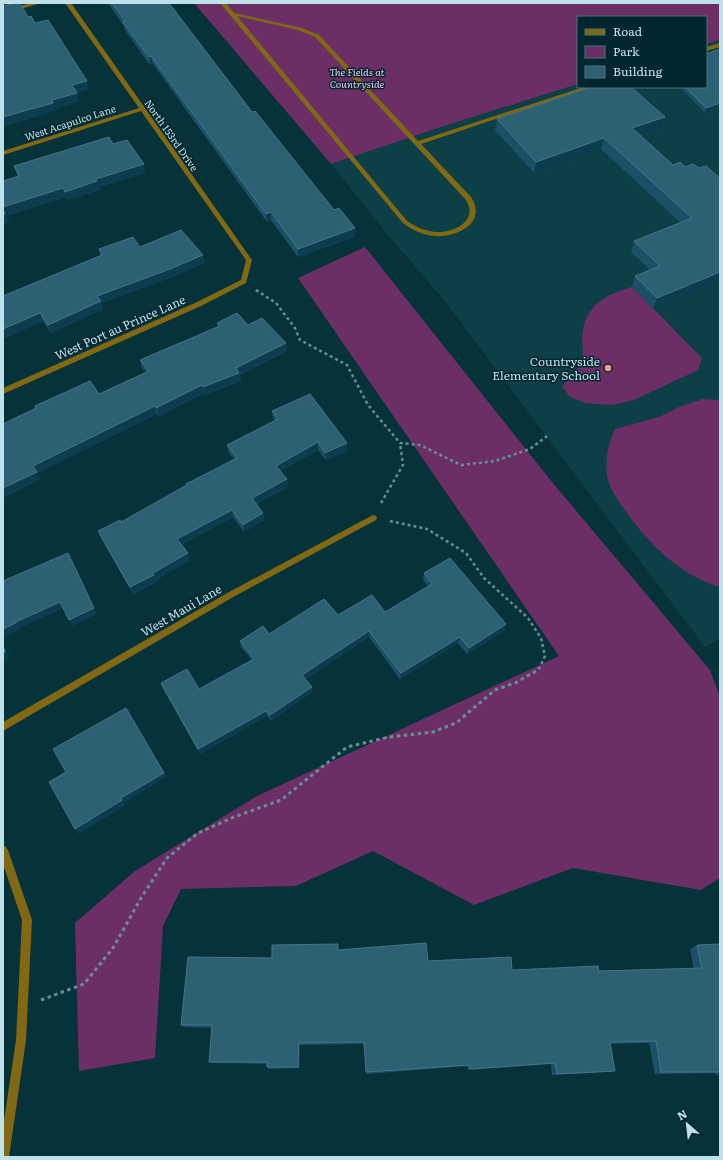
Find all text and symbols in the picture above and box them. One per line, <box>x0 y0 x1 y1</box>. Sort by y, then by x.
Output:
legend <box>577 16 707 88</box>
text: Road <box>613 22 643 40</box>
text: Park <box>613 42 640 60</box>
text: Building <box>613 62 663 80</box>
park label: The Fields at Countryside <box>329 64 385 91</box>
street label: North 153rd Drive <box>142 96 202 174</box>
street label: West Acapulco Lane <box>22 100 118 144</box>
street label: West Port au Prince Lane <box>52 290 188 364</box>
place label: Countryside Elementary School <box>492 352 600 384</box>
marker: Countryside Elementary School <box>603 363 613 373</box>
street label: West Maui Lane <box>137 580 225 640</box>
north arrow <box>667 1104 707 1144</box>
text: N <box>674 1105 690 1124</box>

